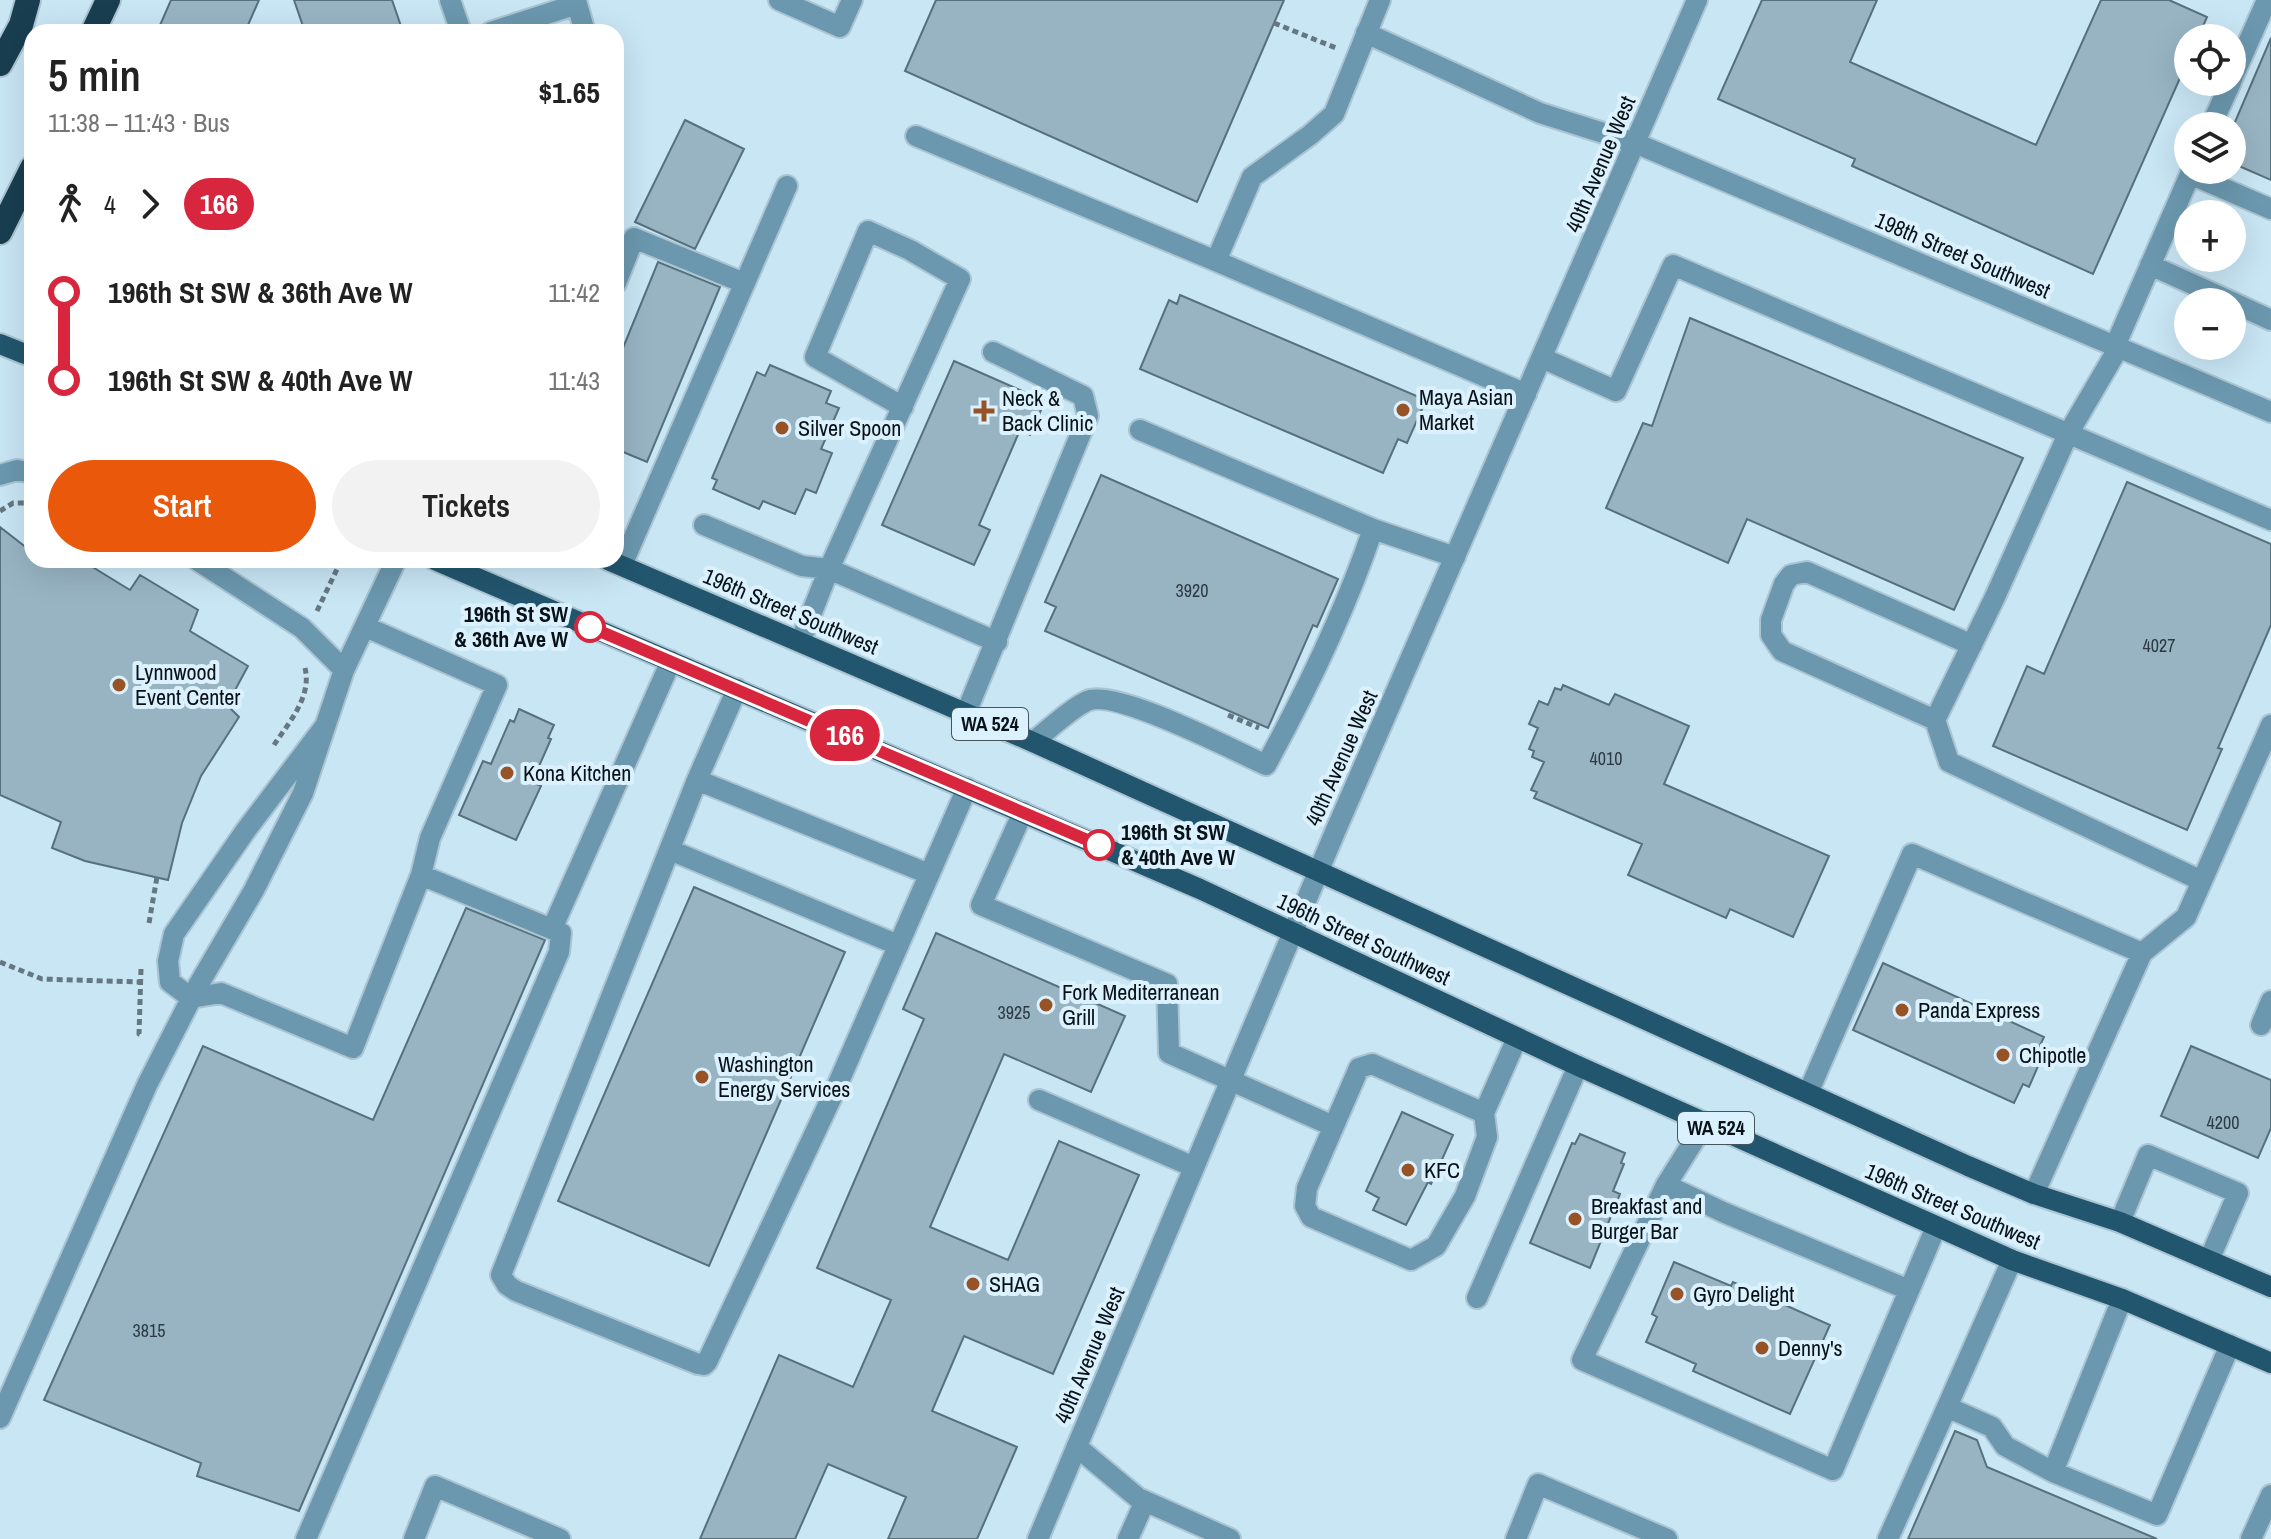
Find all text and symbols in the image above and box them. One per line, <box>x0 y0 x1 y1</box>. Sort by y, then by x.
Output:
map controls <box>2174 24 2246 360</box>
button: locate <box>2174 24 2246 96</box>
text: 5 min <box>48 45 141 105</box>
text: $1.65 <box>538 72 600 112</box>
street label: 40th Avenue West <box>1558 91 1642 237</box>
text: 11:38 – 11:43 · Bus <box>48 105 230 140</box>
button: layers <box>2174 112 2246 184</box>
icon: walk <box>48 182 92 226</box>
icon: forward <box>128 182 172 226</box>
text: 166 <box>200 185 238 223</box>
text: 4 <box>104 187 116 222</box>
button: + <box>2174 200 2246 272</box>
street label: 198th Street Southwest <box>1871 205 2055 305</box>
text: 196th St SW & 36th Ave W <box>108 272 412 312</box>
text: 11:42 <box>548 275 600 310</box>
button: − <box>2174 288 2246 360</box>
text: 196th St SW & 40th Ave W <box>108 360 412 400</box>
text: 11:43 <box>548 363 600 398</box>
place label: Maya Asian Market <box>1419 382 1513 437</box>
place label: Neck & Back Clinic <box>1002 383 1093 438</box>
marker: Neck & Back Clinic <box>973 400 995 422</box>
marker: Maya Asian Market <box>1394 401 1412 419</box>
place label: Silver Spoon <box>798 413 901 443</box>
marker: Silver Spoon <box>773 419 791 437</box>
button: Start <box>48 460 316 552</box>
button: Tickets <box>332 460 600 552</box>
street label: 196th Street Southwest <box>699 561 883 661</box>
house number: 3920 <box>1176 578 1208 603</box>
place label: 196th St SW & 36th Ave W <box>454 599 568 654</box>
marker: 196th St SW & 36th Ave W <box>575 612 605 642</box>
house number: 4027 <box>2143 633 2175 658</box>
place label: Lynnwood Event Center <box>135 657 240 712</box>
marker: Lynnwood Event Center <box>110 676 128 694</box>
street label: 40th Avenue West <box>1298 685 1384 831</box>
road number: WA 524 <box>952 708 1028 740</box>
line badge: 166 <box>799 709 891 761</box>
text: 166 <box>826 716 864 754</box>
house number: 4010 <box>1590 746 1622 771</box>
place label: Kona Kitchen <box>523 758 631 788</box>
marker: Kona Kitchen <box>498 764 516 782</box>
place label: 196th St SW & 40th Ave W <box>1121 817 1235 872</box>
marker: 196th St SW & 40th Ave W <box>1084 830 1114 860</box>
street label: 196th Street Southwest <box>1273 886 1455 992</box>
place label: Fork Mediterranean Grill <box>1062 977 1220 1032</box>
place label: Panda Express <box>1918 995 2040 1025</box>
marker: Fork Mediterranean Grill <box>1037 996 1055 1014</box>
house number: 3925 <box>998 1000 1030 1025</box>
marker: Panda Express <box>1893 1001 1911 1019</box>
place label: Chipotle <box>2019 1040 2086 1070</box>
marker: Chipotle <box>1994 1046 2012 1064</box>
place label: Washington Energy Services <box>718 1049 850 1104</box>
marker: Washington Energy Services <box>693 1068 711 1086</box>
house number: 4200 <box>2207 1110 2239 1135</box>
road number: WA 524 <box>1678 1112 1754 1144</box>
place label: KFC <box>1424 1155 1460 1185</box>
street label: 196th Street Southwest <box>1861 1156 2045 1256</box>
marker: KFC <box>1399 1161 1417 1179</box>
place label: Breakfast and Burger Bar <box>1591 1191 1702 1246</box>
marker: Breakfast and Burger Bar <box>1566 1210 1584 1228</box>
place label: SHAG <box>989 1269 1040 1299</box>
marker: SHAG <box>964 1275 982 1293</box>
place label: Gyro Delight <box>1693 1279 1794 1309</box>
street label: 40th Avenue West <box>1047 1282 1131 1428</box>
marker: Gyro Delight <box>1668 1285 1686 1303</box>
house number: 3815 <box>133 1318 165 1343</box>
place label: Denny's <box>1778 1333 1843 1363</box>
marker: Denny's <box>1753 1339 1771 1357</box>

